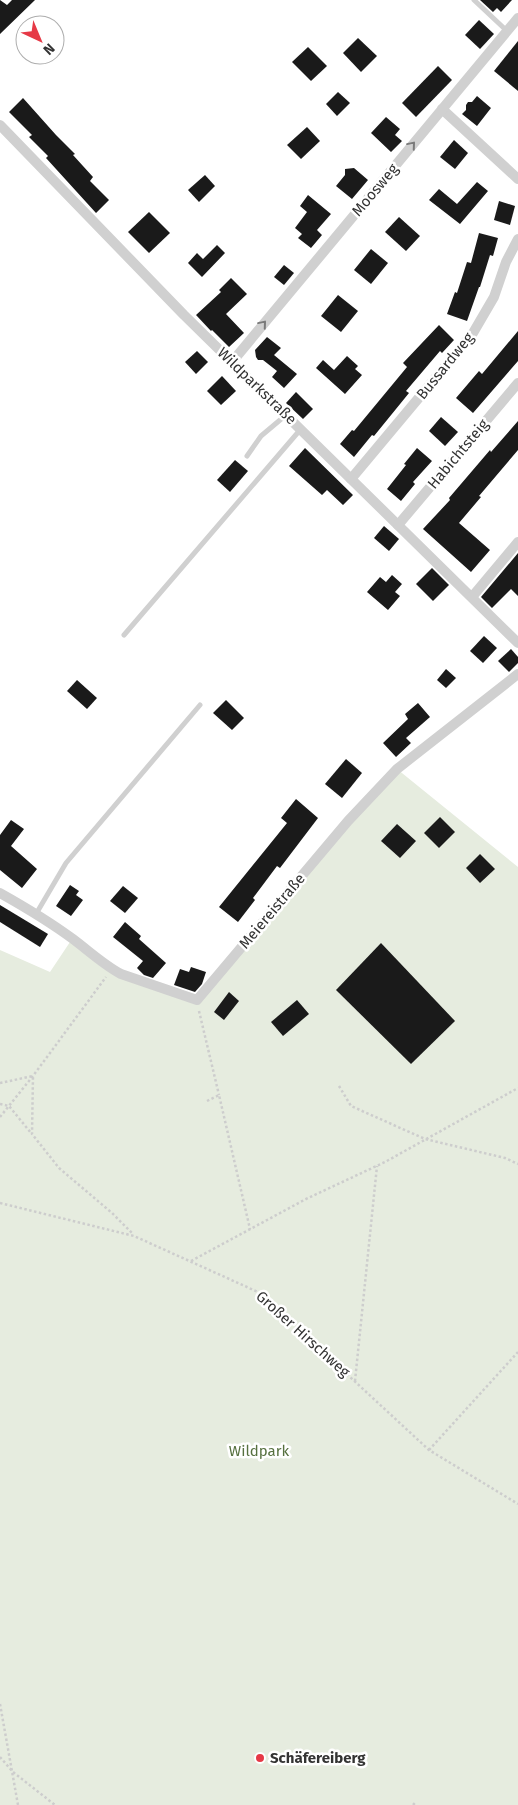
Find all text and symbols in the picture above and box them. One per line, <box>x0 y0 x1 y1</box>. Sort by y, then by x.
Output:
north arrow <box>15 15 65 65</box>
text: N <box>39 40 58 58</box>
one-way arrow <box>406 142 415 151</box>
street label: Moosweg <box>348 160 402 220</box>
one-way arrow <box>257 321 266 330</box>
street label: Bussardweg <box>413 329 478 403</box>
street label: Wildparkstraße <box>214 344 300 428</box>
street label: Habichtsteig <box>424 415 492 492</box>
street label: Meiereistraße <box>235 870 309 952</box>
street label: Großer Hirschweg <box>252 1287 354 1381</box>
park label: Wildpark <box>229 1442 289 1460</box>
place label: Schäfereiberg <box>270 1749 366 1767</box>
marker: Schäfereiberg <box>254 1752 266 1764</box>

